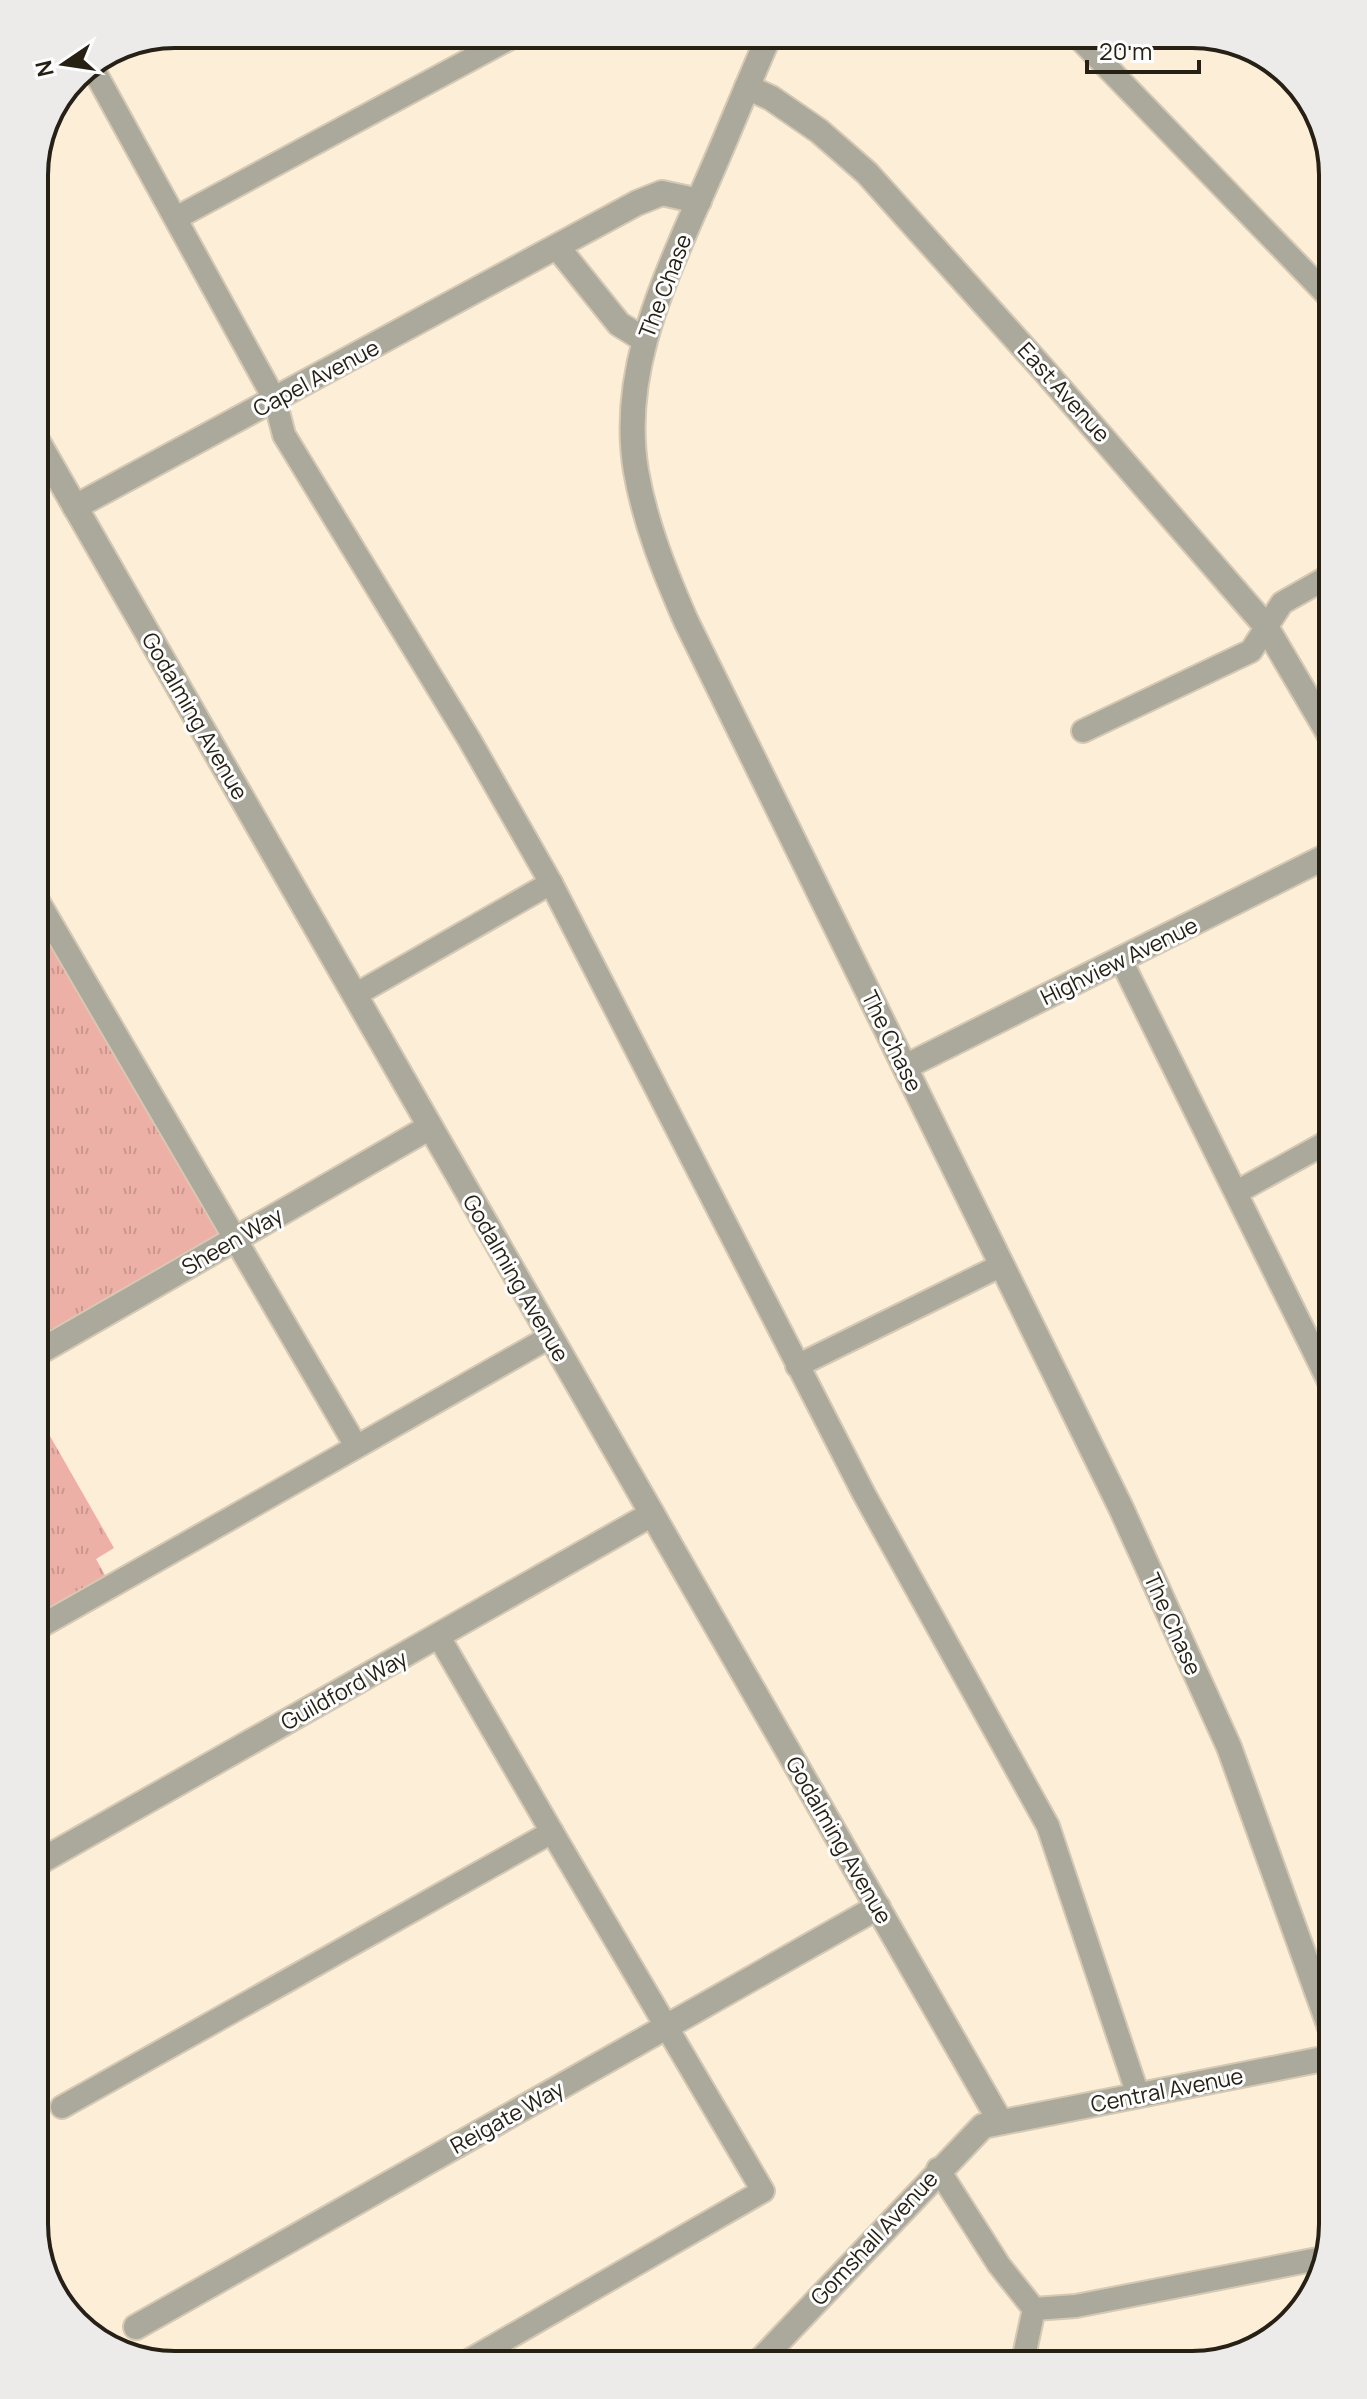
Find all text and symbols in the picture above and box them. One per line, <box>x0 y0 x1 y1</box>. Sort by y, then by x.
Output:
north arrow <box>24 24 104 104</box>
scale bar <box>1087 24 1199 74</box>
text: 20 m <box>1099 34 1152 67</box>
text: N <box>28 57 61 80</box>
street label: The Chase <box>631 230 699 342</box>
street label: Capel Avenue <box>248 332 384 424</box>
street label: East Avenue <box>1011 336 1117 449</box>
street label: Godalming Avenue <box>135 627 255 805</box>
street label: Highview Avenue <box>1035 910 1203 1012</box>
street label: The Chase <box>855 985 929 1097</box>
street label: Godalming Avenue <box>456 1189 576 1367</box>
street label: Sheen Way <box>176 1200 288 1282</box>
street label: The Chase <box>1137 1568 1209 1680</box>
street label: Guildford Way <box>275 1643 413 1737</box>
street label: Godalming Avenue <box>779 1751 899 1929</box>
street label: Central Avenue <box>1088 2060 1246 2119</box>
street label: Reigate Way <box>445 2073 569 2161</box>
street label: Gomshall Avenue <box>804 2164 944 2312</box>

